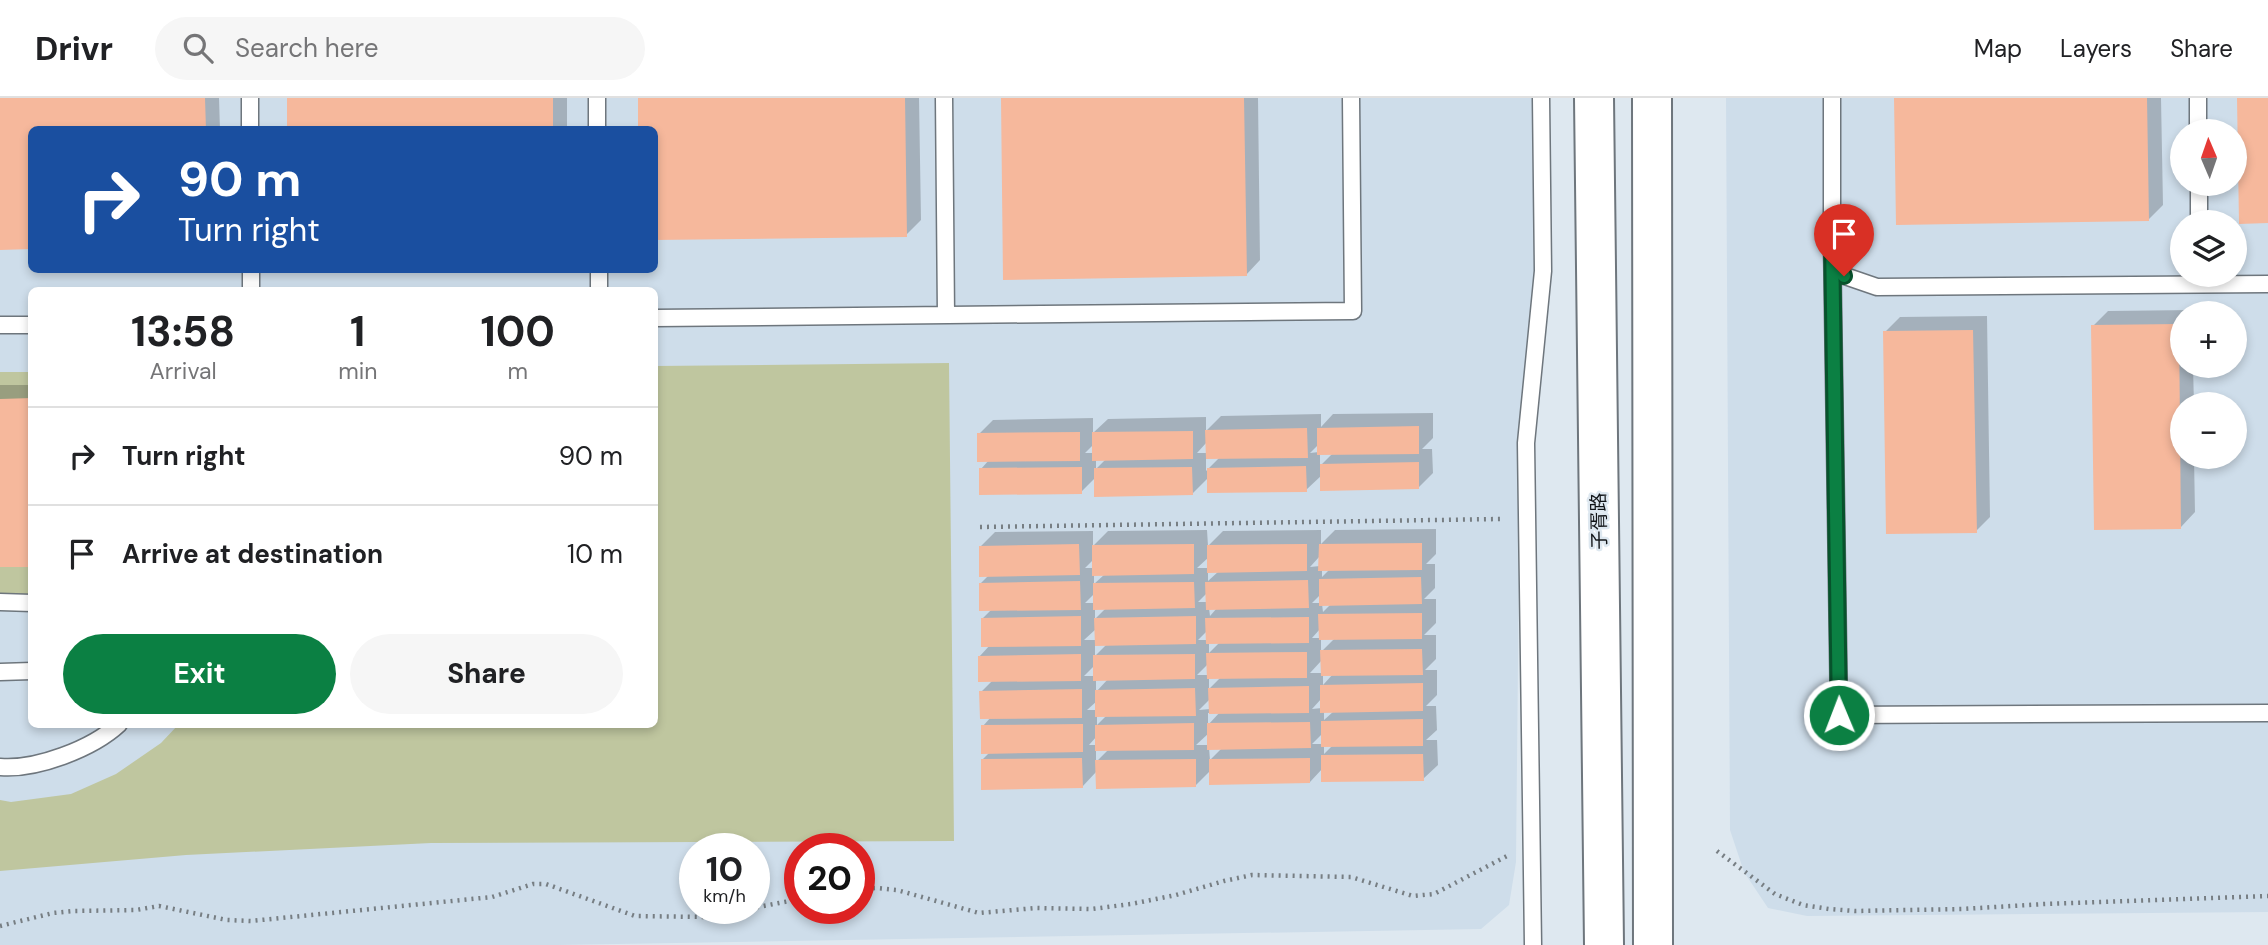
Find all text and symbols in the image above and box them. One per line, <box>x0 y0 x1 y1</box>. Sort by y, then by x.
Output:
search box <box>155 17 645 80</box>
text: Drivr <box>35 27 113 70</box>
icon: search <box>179 29 217 67</box>
text: Search here <box>235 31 378 65</box>
text: Map <box>1974 33 2022 64</box>
text: Layers <box>2060 33 2132 64</box>
text: Share <box>2170 33 2233 64</box>
north arrow <box>2170 119 2247 196</box>
map controls <box>2170 119 2247 469</box>
text: 90 m <box>178 147 301 211</box>
icon: right <box>63 154 154 245</box>
pin <box>1814 204 1874 276</box>
text: Turn right <box>178 209 320 251</box>
button: layers <box>2170 210 2247 287</box>
icon: arrive <box>1825 215 1863 253</box>
button: + <box>2170 301 2247 378</box>
text: 13:58 <box>131 304 235 359</box>
text: 1 <box>350 304 365 359</box>
text: 100 <box>480 304 555 359</box>
text: Arrival <box>150 356 217 386</box>
text: min <box>338 356 377 386</box>
text: m <box>507 356 528 386</box>
button: − <box>2170 392 2247 469</box>
icon: right <box>63 437 101 475</box>
text: Turn right <box>122 439 246 473</box>
text: 90 m <box>559 439 623 473</box>
street label: 子胥路 <box>1586 492 1612 550</box>
icon: arrive <box>63 535 101 573</box>
text: Arrive at destination <box>122 537 383 571</box>
text: 10 m <box>567 537 623 571</box>
button: Exit <box>63 634 336 714</box>
button: Share <box>350 634 623 714</box>
position arrow <box>1802 678 1876 752</box>
speed limit sign: 20 <box>784 833 875 924</box>
text: 10 <box>706 846 743 892</box>
text: km/h <box>703 884 746 908</box>

